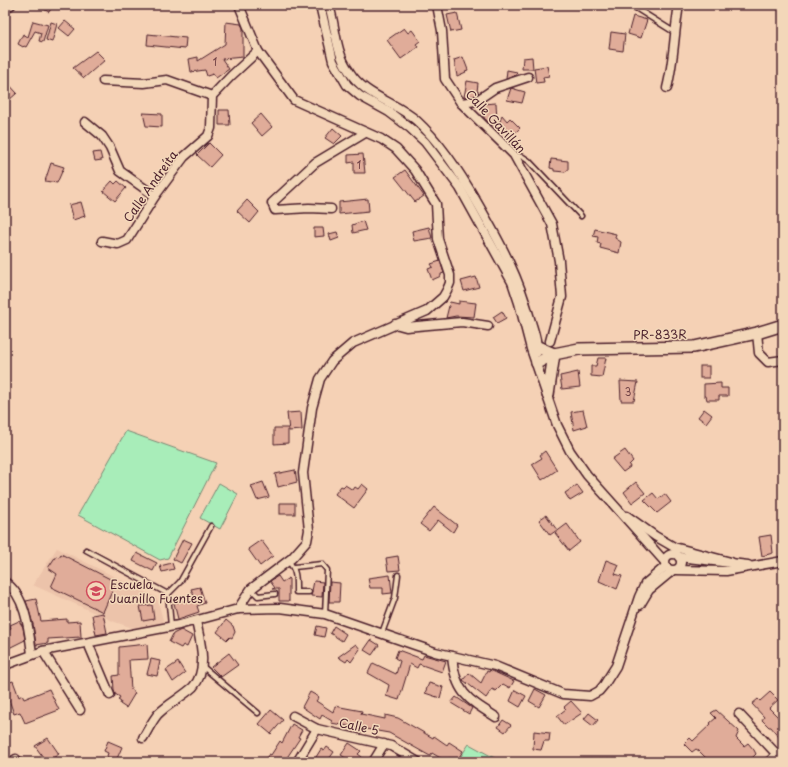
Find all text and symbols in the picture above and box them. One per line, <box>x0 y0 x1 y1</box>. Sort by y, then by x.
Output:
house number: 1 <box>213 54 217 69</box>
street label: Calle Gavillán <box>462 85 530 157</box>
street label: Calle Andreíta <box>119 146 182 226</box>
house number: 1 <box>357 157 361 172</box>
street label: PR-833R <box>633 325 687 343</box>
house number: 3 <box>625 384 631 399</box>
place label: Escuela Juanillo Fuentes <box>110 575 203 607</box>
school or university icon: Escuela Juanillo Fuentes <box>85 580 107 602</box>
street label: Calle 5 <box>337 713 381 739</box>

